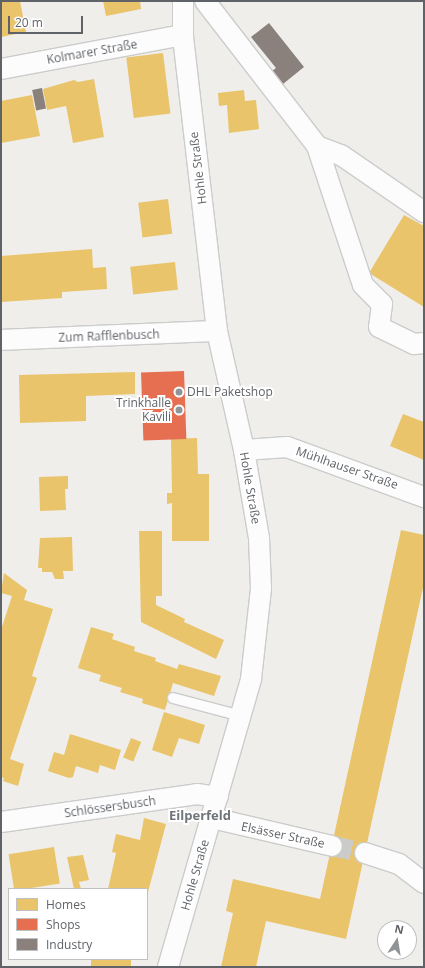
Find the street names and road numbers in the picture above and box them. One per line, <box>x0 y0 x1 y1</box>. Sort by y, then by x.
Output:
street label: Kolmarer Straße <box>46 37 138 67</box>
street label: Hohle Straße <box>186 131 210 205</box>
street label: Zum Rafflenbusch <box>58 327 160 345</box>
street label: Mühlhauser Straße <box>294 444 400 492</box>
street label: Hohle Straße <box>237 451 263 525</box>
street label: Schlössersbusch <box>63 793 157 821</box>
street label: Elsässer Straße <box>240 819 326 851</box>
street label: Hohle Straße <box>178 838 212 912</box>

